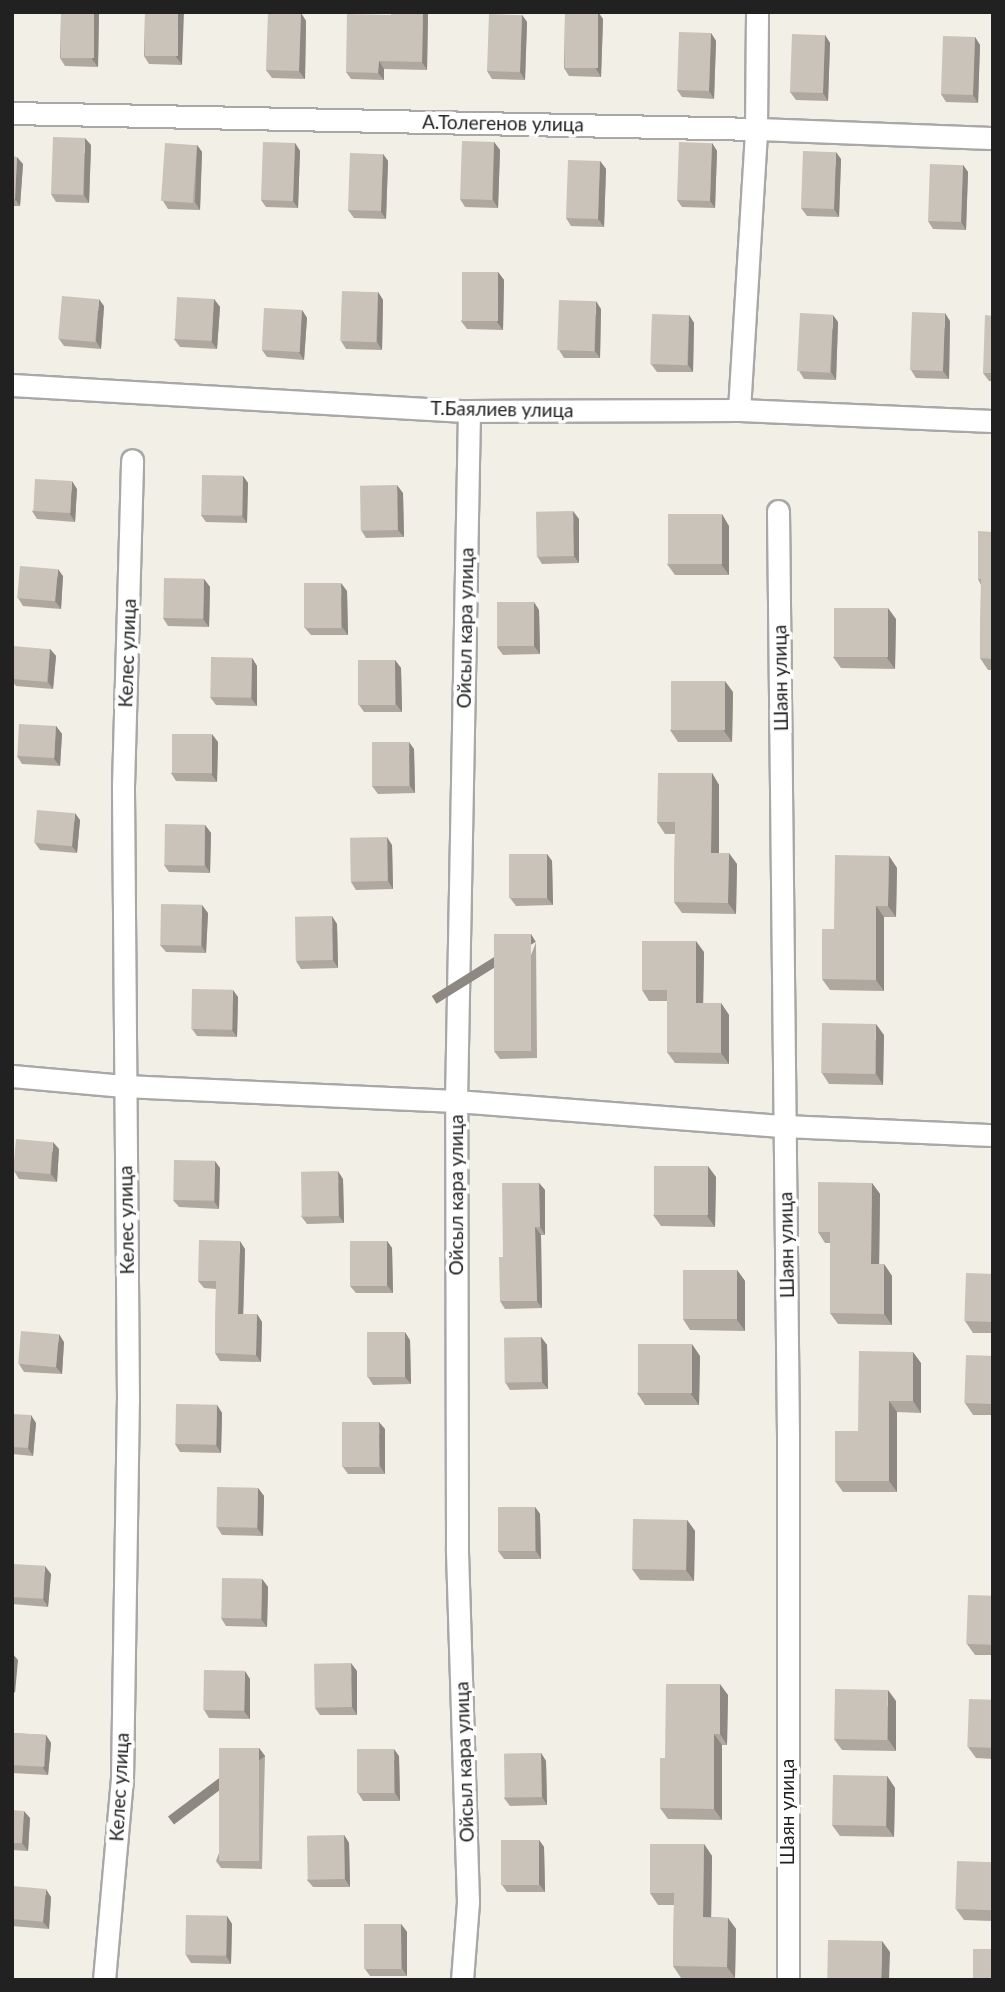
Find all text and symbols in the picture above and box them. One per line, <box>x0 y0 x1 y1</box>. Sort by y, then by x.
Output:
street label: А.Толегенов улица <box>422 110 584 136</box>
street label: Т.Баялиев улица <box>430 396 574 422</box>
street label: Ойсыл кара улица <box>452 547 478 709</box>
street label: Келес улица <box>114 598 140 708</box>
street label: Шаян улица <box>768 625 792 731</box>
street label: Ойсыл кара улица <box>445 1115 467 1275</box>
street label: Келес улица <box>114 1165 138 1275</box>
street label: Шаян улица <box>774 1192 798 1298</box>
street label: Ойсыл кара улица <box>450 1681 478 1843</box>
street label: Келес улица <box>105 1732 133 1842</box>
street label: Шаян улица <box>776 1759 798 1865</box>

